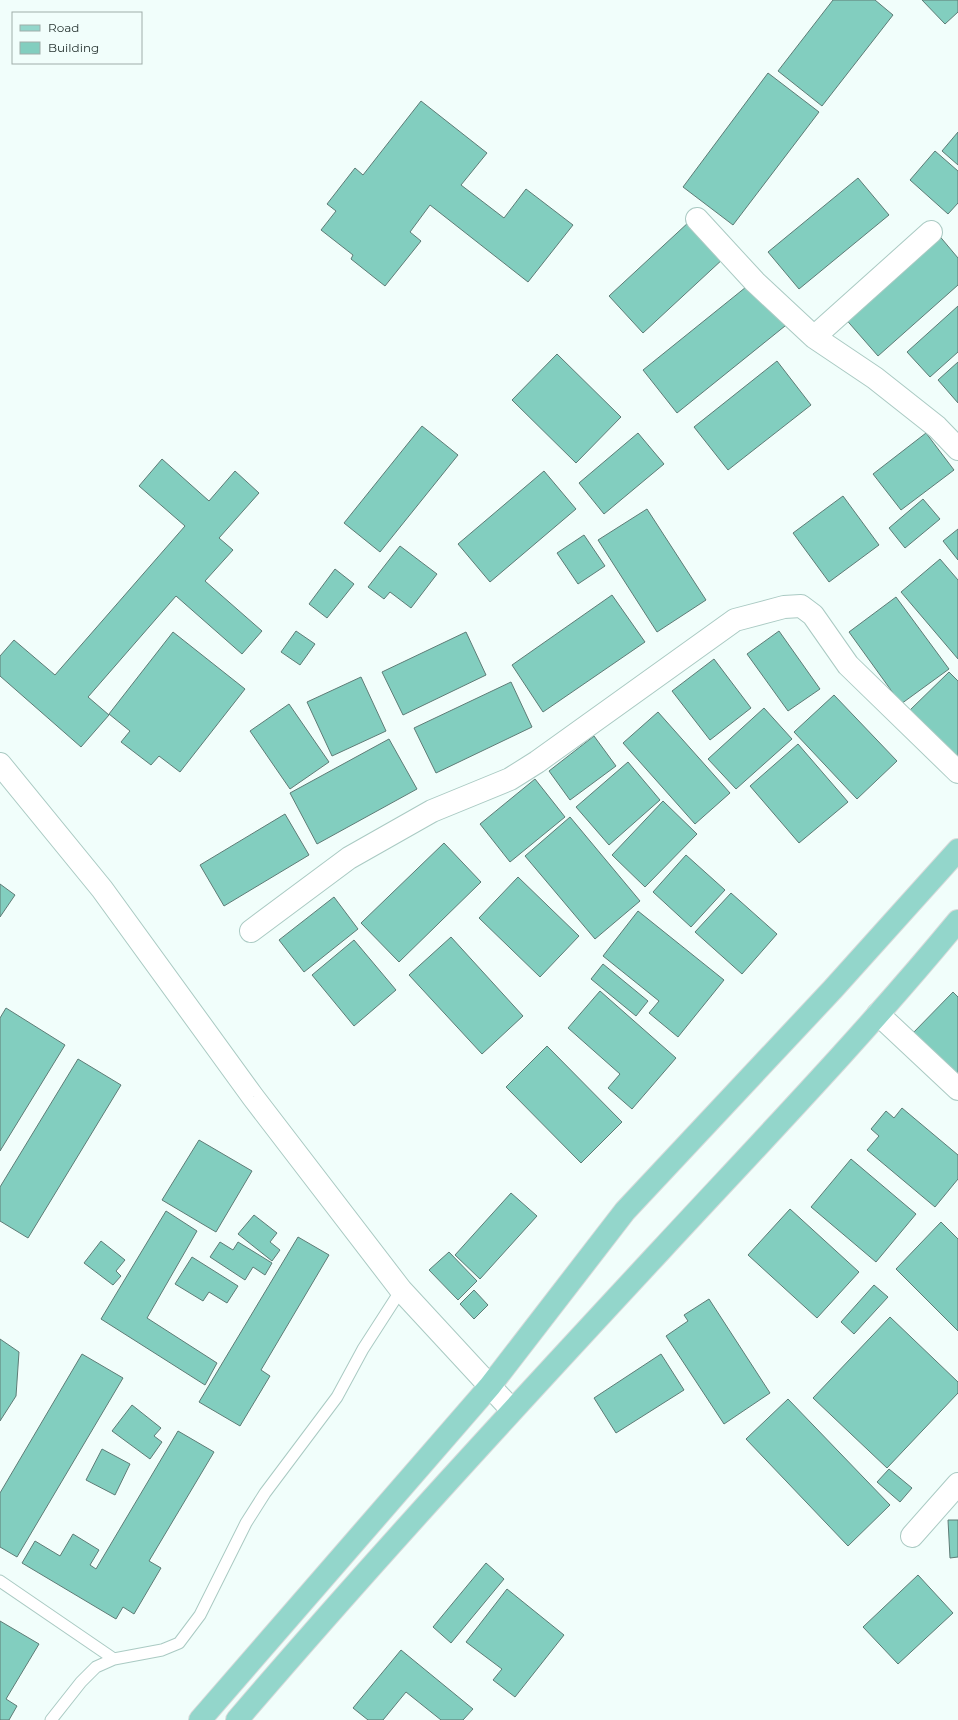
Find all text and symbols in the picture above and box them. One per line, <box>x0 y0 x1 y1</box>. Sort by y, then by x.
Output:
legend <box>12 12 142 64</box>
text: Road <box>48 20 79 35</box>
text: Building <box>48 40 99 55</box>

